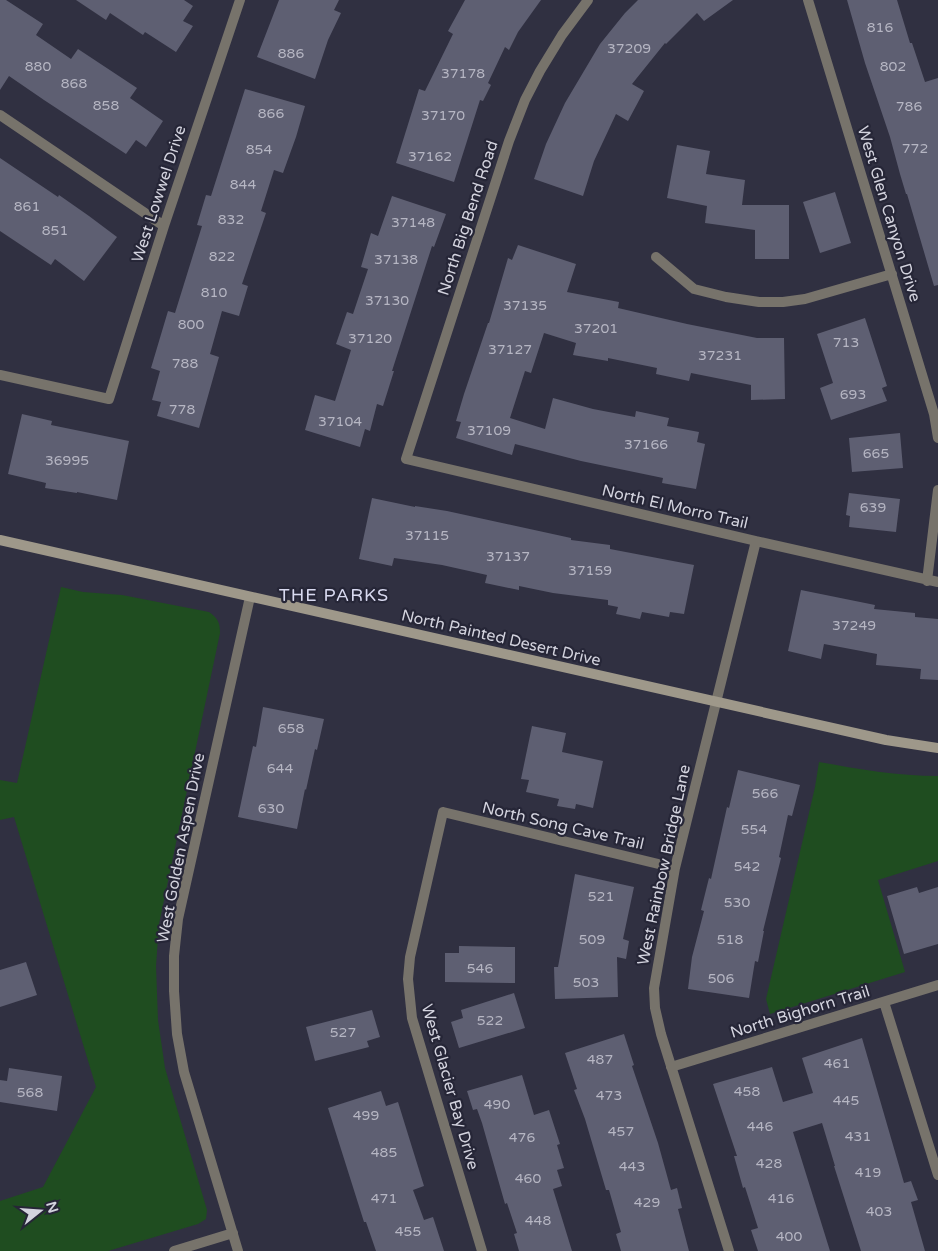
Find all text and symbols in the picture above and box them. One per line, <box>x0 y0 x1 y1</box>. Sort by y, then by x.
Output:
house number: 816 <box>867 19 893 36</box>
house number: 37209 <box>607 40 651 57</box>
house number: 886 <box>278 45 304 62</box>
house number: 880 <box>25 58 51 75</box>
house number: 802 <box>880 58 906 75</box>
house number: 37178 <box>441 65 485 82</box>
house number: 868 <box>61 75 87 92</box>
house number: 858 <box>93 97 119 114</box>
house number: 786 <box>896 98 922 115</box>
house number: 866 <box>258 105 284 122</box>
house number: 37170 <box>421 107 465 124</box>
street label: West Lowwel Drive <box>127 123 191 265</box>
street label: West Glen Canyon Drive <box>853 124 925 304</box>
street label: North Big Bend Road <box>433 138 503 298</box>
house number: 772 <box>902 140 928 157</box>
house number: 854 <box>246 141 272 158</box>
house number: 37162 <box>408 148 452 165</box>
house number: 844 <box>230 176 256 193</box>
house number: 861 <box>14 198 40 215</box>
house number: 832 <box>218 211 244 228</box>
house number: 37148 <box>391 214 435 231</box>
house number: 851 <box>42 222 68 239</box>
house number: 822 <box>209 248 235 265</box>
house number: 37138 <box>374 251 418 268</box>
house number: 810 <box>201 284 227 301</box>
house number: 37130 <box>365 292 409 309</box>
house number: 37135 <box>503 297 547 314</box>
house number: 800 <box>178 316 204 333</box>
house number: 37201 <box>574 320 618 337</box>
house number: 37120 <box>348 330 392 347</box>
house number: 713 <box>833 334 859 351</box>
house number: 37127 <box>488 341 532 358</box>
house number: 37231 <box>698 347 742 364</box>
house number: 788 <box>172 355 198 372</box>
house number: 693 <box>840 386 866 403</box>
house number: 778 <box>169 401 195 418</box>
house number: 37104 <box>318 413 362 430</box>
house number: 37109 <box>467 422 511 439</box>
house number: 37166 <box>624 436 668 453</box>
house number: 665 <box>863 445 889 462</box>
house number: 36995 <box>45 452 89 469</box>
street label: North El Morro Trail <box>600 480 750 534</box>
house number: 639 <box>860 499 886 516</box>
house number: 37115 <box>405 527 449 544</box>
house number: 37137 <box>486 548 530 565</box>
house number: 37159 <box>568 562 612 579</box>
district label: THE PARKS <box>279 584 389 606</box>
street label: North Painted Desert Drive <box>399 605 603 671</box>
house number: 37249 <box>832 617 876 634</box>
house number: 658 <box>278 720 304 737</box>
street label: West Golden Aspen Drive <box>153 751 209 945</box>
house number: 644 <box>267 760 293 777</box>
street label: West Rainbow Bridge Lane <box>633 763 695 967</box>
house number: 566 <box>752 785 778 802</box>
street label: North Song Cave Trail <box>480 798 646 854</box>
house number: 630 <box>258 800 284 817</box>
house number: 554 <box>741 821 767 838</box>
house number: 542 <box>734 858 760 875</box>
house number: 521 <box>588 888 614 905</box>
house number: 530 <box>724 894 750 911</box>
house number: 509 <box>579 931 605 948</box>
house number: 518 <box>717 931 743 948</box>
house number: 546 <box>467 960 493 977</box>
house number: 506 <box>708 970 734 987</box>
house number: 503 <box>573 974 599 991</box>
street label: North Bighorn Trail <box>728 981 872 1043</box>
street label: West Glacier Bay Drive <box>417 1002 483 1172</box>
house number: 522 <box>477 1012 503 1029</box>
house number: 527 <box>330 1024 356 1041</box>
house number: 487 <box>587 1051 613 1068</box>
house number: 461 <box>824 1055 850 1072</box>
house number: 458 <box>734 1083 760 1100</box>
house number: 568 <box>17 1084 43 1101</box>
house number: 473 <box>596 1087 622 1104</box>
house number: 445 <box>833 1092 859 1109</box>
house number: 490 <box>484 1096 510 1113</box>
house number: 499 <box>353 1107 379 1124</box>
house number: 446 <box>747 1118 773 1135</box>
house number: 457 <box>608 1123 634 1140</box>
house number: 431 <box>845 1128 871 1145</box>
house number: 476 <box>509 1129 535 1146</box>
house number: 485 <box>371 1144 397 1161</box>
house number: 428 <box>756 1155 782 1172</box>
house number: 443 <box>619 1158 645 1175</box>
house number: 419 <box>855 1164 881 1181</box>
house number: 460 <box>515 1170 541 1187</box>
north arrow <box>15 1186 65 1236</box>
house number: 471 <box>371 1190 397 1207</box>
house number: 416 <box>768 1190 794 1207</box>
house number: 429 <box>634 1194 660 1211</box>
text: N <box>42 1199 62 1215</box>
house number: 403 <box>866 1203 892 1220</box>
house number: 448 <box>525 1212 551 1229</box>
house number: 455 <box>395 1223 421 1240</box>
house number: 400 <box>776 1228 802 1245</box>

